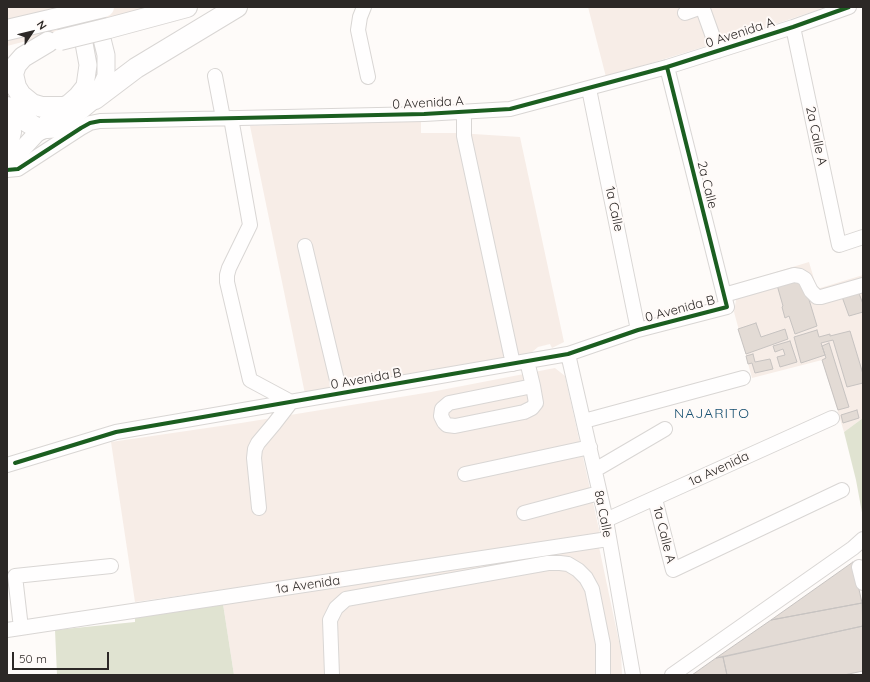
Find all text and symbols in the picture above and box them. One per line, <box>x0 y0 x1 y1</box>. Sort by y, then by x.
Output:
north arrow <box>12 12 52 52</box>
street label: 0 Avenida A <box>704 15 776 51</box>
text: N <box>34 18 50 32</box>
street label: 0 Avenida A <box>392 93 464 113</box>
street label: 2a Calle A <box>802 105 830 167</box>
street label: 2a Calle <box>694 160 720 210</box>
street label: 1a Calle <box>602 185 626 233</box>
street label: 0 Avenida B <box>643 292 717 326</box>
street label: 0 Avenida B <box>329 365 403 393</box>
district label: NAJARITO <box>674 406 750 422</box>
street label: 1a Avenida <box>686 448 752 490</box>
street label: 8a Calle <box>591 489 615 539</box>
street label: 1a Calle A <box>649 505 679 565</box>
street label: 1a Avenida <box>275 573 341 597</box>
scale bar <box>14 644 111 670</box>
text: 50 m <box>19 651 47 666</box>

